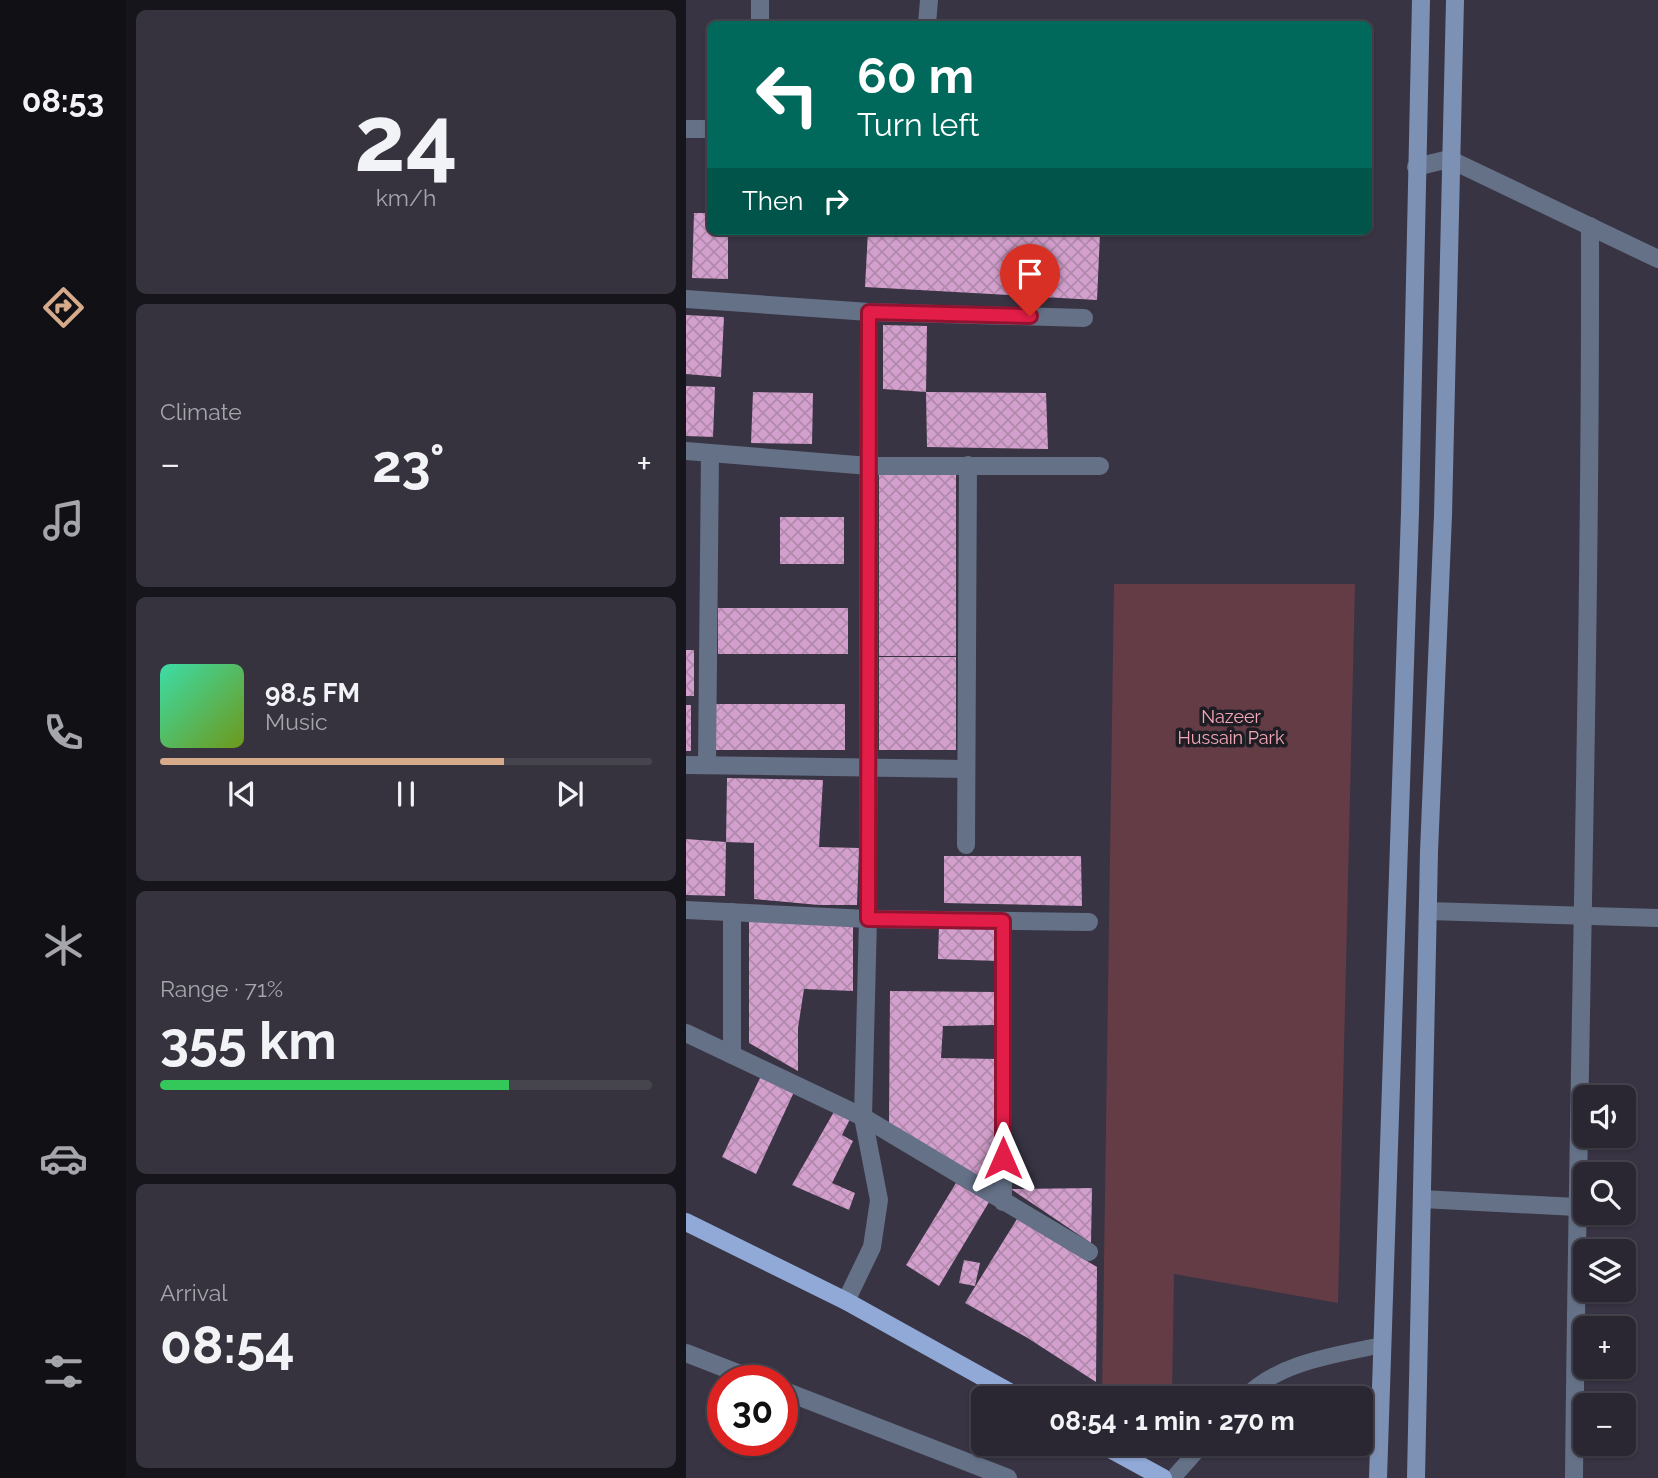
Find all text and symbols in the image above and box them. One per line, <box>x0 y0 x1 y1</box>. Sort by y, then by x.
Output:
text: 60 m <box>857 47 974 104</box>
icon: left <box>742 49 833 140</box>
text: 08:53 <box>22 82 104 119</box>
text: 24 <box>354 85 458 192</box>
text: Turn left <box>857 106 979 143</box>
icon: right <box>817 182 855 220</box>
text: km/h <box>376 184 436 211</box>
text: Then <box>742 186 803 216</box>
pin <box>1000 244 1060 316</box>
icon: arrive <box>1011 255 1049 293</box>
icon: directions <box>39 283 88 332</box>
text: Climate <box>160 398 242 425</box>
text: 23° <box>372 433 445 494</box>
text: − <box>160 441 180 486</box>
text: + <box>636 441 652 486</box>
icon: music <box>39 496 88 545</box>
text: 98.5 FM <box>265 678 360 708</box>
park label: Nazeer Hussain Park <box>1178 706 1285 748</box>
icon: phone <box>39 708 88 757</box>
text: Music <box>265 708 328 735</box>
icon: previous <box>223 775 261 813</box>
icon: pause <box>387 775 425 813</box>
icon: next <box>551 775 589 813</box>
icon: climate <box>39 921 88 970</box>
text: Range · 71% <box>160 975 283 1002</box>
text: 355 km <box>160 1010 337 1071</box>
map controls <box>1573 1085 1636 1456</box>
button: sound <box>1573 1085 1636 1148</box>
position arrow <box>966 1121 1040 1195</box>
icon: car <box>39 1134 88 1183</box>
button: search <box>1573 1162 1636 1225</box>
button: layers <box>1573 1239 1636 1302</box>
text: Arrival <box>160 1279 227 1306</box>
text: 08:54 <box>160 1314 295 1375</box>
button: + <box>1573 1316 1636 1379</box>
icon: filters <box>39 1347 88 1396</box>
speed limit sign: 30 <box>707 1365 798 1456</box>
button: − <box>1573 1393 1636 1456</box>
text: 08:54 · 1 min · 270 m <box>1049 1406 1295 1436</box>

